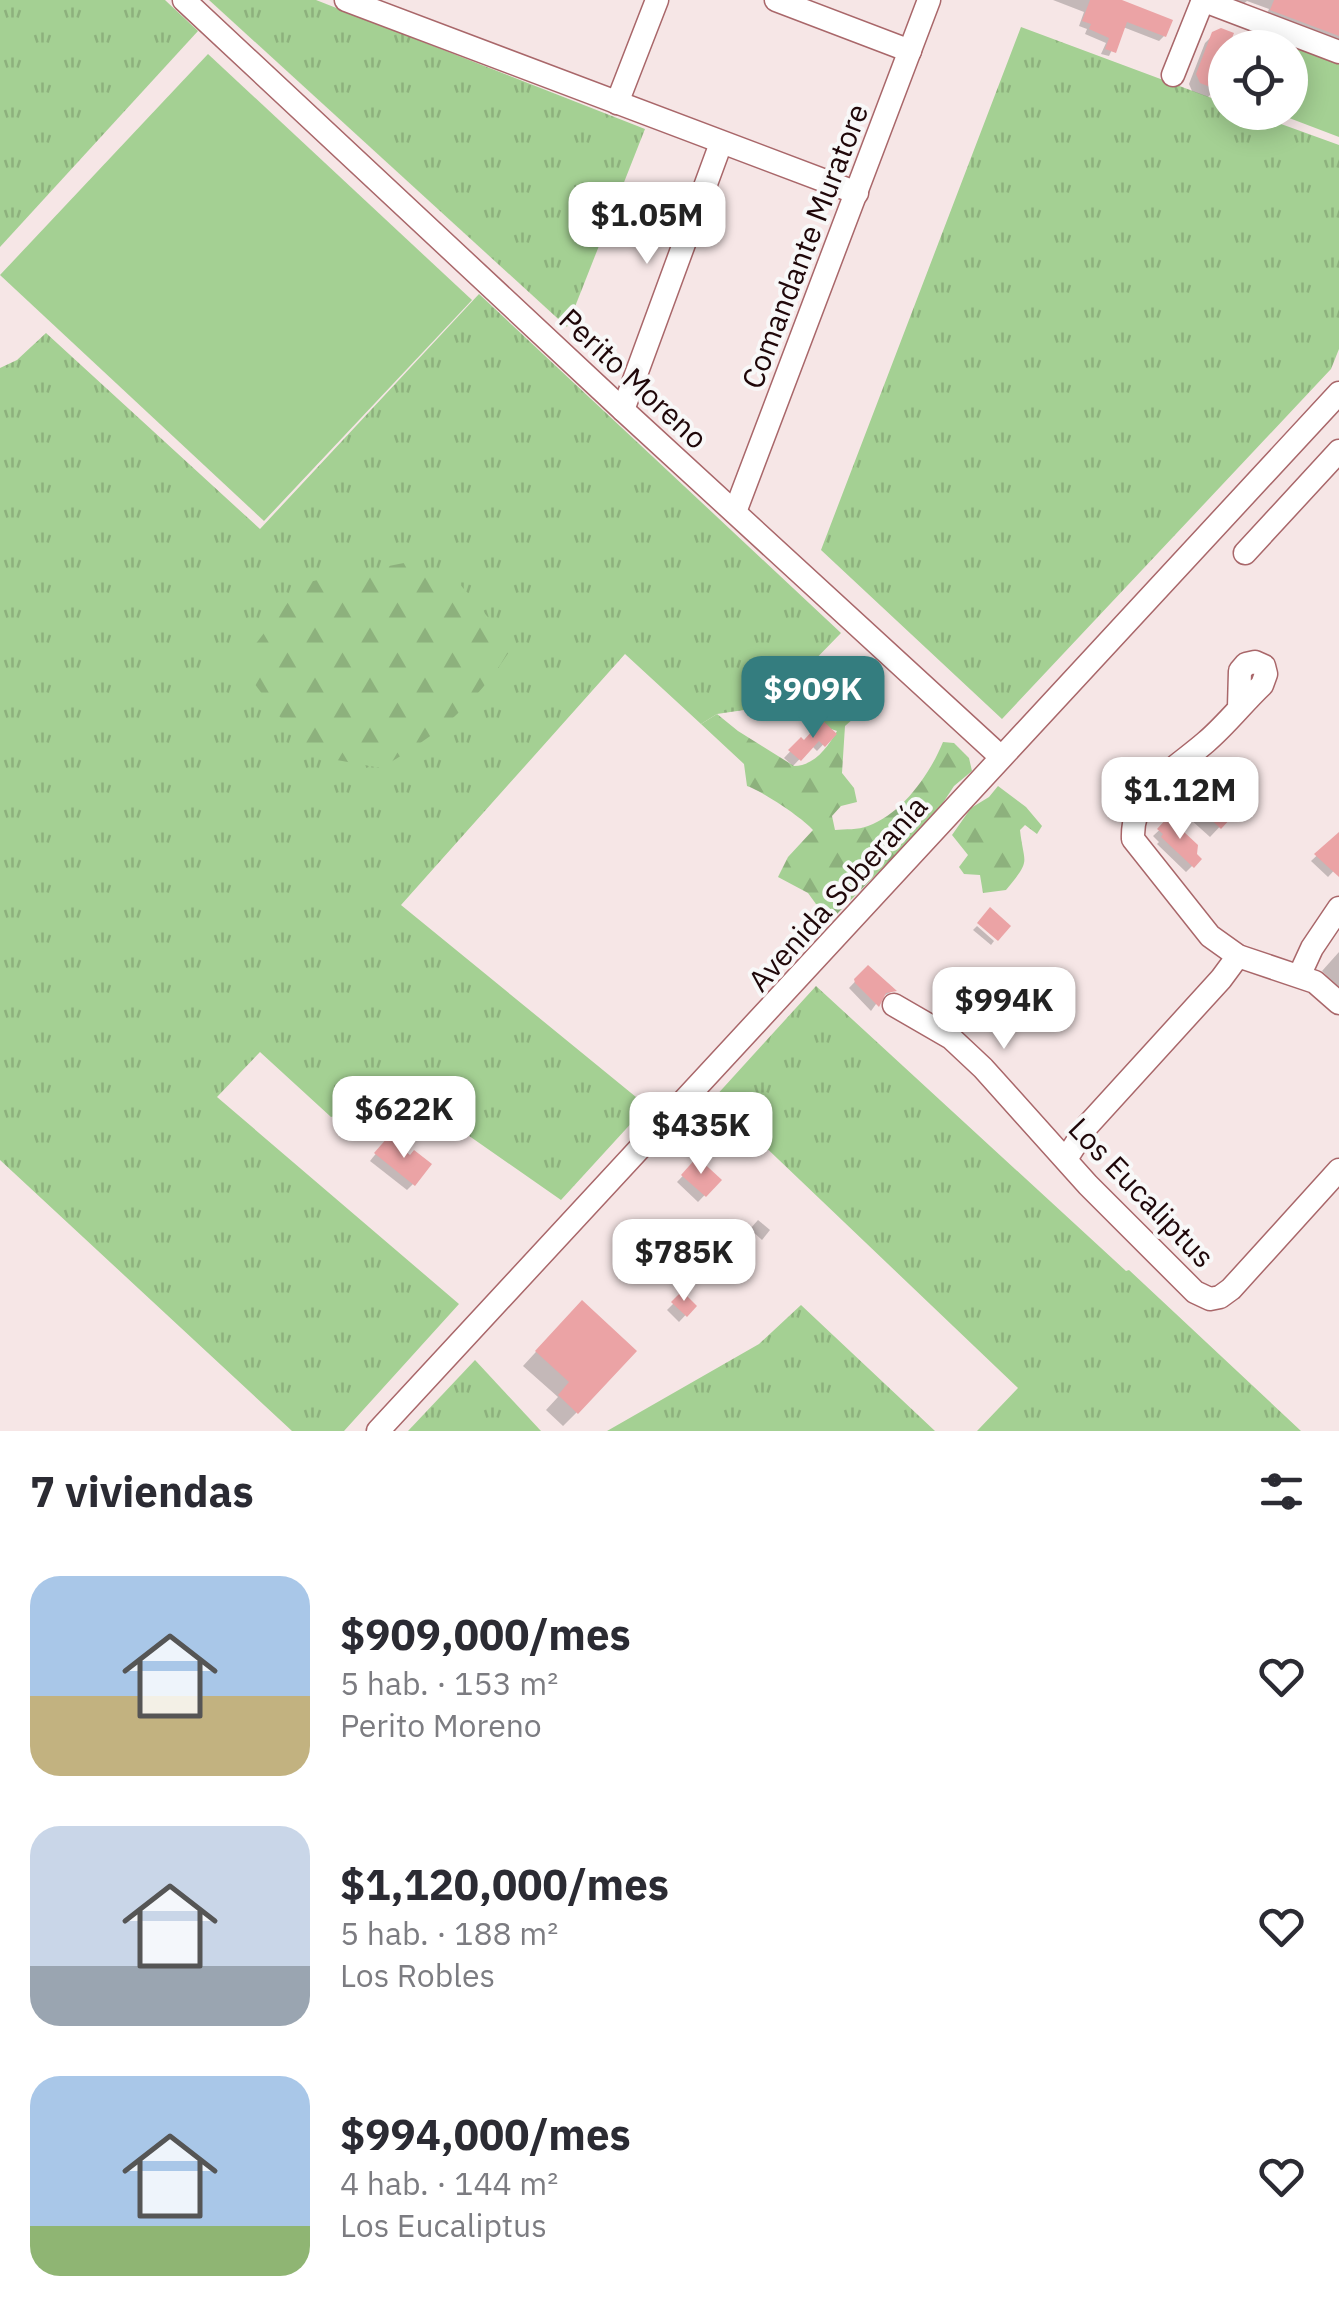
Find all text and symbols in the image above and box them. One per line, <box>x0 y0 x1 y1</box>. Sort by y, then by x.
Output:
map controls <box>1208 30 1308 130</box>
button: locate <box>1208 30 1308 130</box>
street label: Comandante Muratore <box>732 98 876 394</box>
pin: $1.05M <box>566 182 728 267</box>
text: $1.05M <box>591 193 703 235</box>
street label: Perito Moreno <box>552 299 716 457</box>
pin: $909K <box>743 656 883 741</box>
text: $909K <box>763 667 863 709</box>
pin: $1.12M <box>1099 757 1261 842</box>
text: $1.12M <box>1124 768 1236 810</box>
street label: Avenida Soberanía <box>739 787 935 999</box>
pin: $994K <box>934 967 1074 1052</box>
text: $994K <box>954 978 1054 1020</box>
pin: $622K <box>334 1076 474 1161</box>
text: $622K <box>354 1087 454 1129</box>
pin: $435K <box>631 1092 771 1177</box>
text: $435K <box>651 1103 751 1145</box>
street label: Los Eucaliptus <box>1061 1109 1223 1275</box>
pin: $785K <box>614 1219 754 1304</box>
text: $785K <box>634 1230 734 1272</box>
text: 7 viviendas <box>30 1464 254 1519</box>
icon: filters <box>1254 1464 1309 1519</box>
text: $909,000/mes <box>340 1607 631 1662</box>
icon: home <box>110 1616 230 1736</box>
icon: heart <box>1254 1649 1309 1704</box>
text: 5 hab. · 153 m² <box>340 1662 558 1704</box>
text: Perito Moreno <box>340 1704 542 1746</box>
text: $1,120,000/mes <box>340 1857 669 1912</box>
icon: home <box>110 1866 230 1986</box>
icon: heart <box>1254 1899 1309 1954</box>
text: 5 hab. · 188 m² <box>340 1912 558 1954</box>
text: Los Robles <box>340 1954 495 1996</box>
text: $994,000/mes <box>340 2107 631 2162</box>
icon: home <box>110 2116 230 2236</box>
icon: heart <box>1254 2149 1309 2204</box>
text: 4 hab. · 144 m² <box>340 2162 558 2204</box>
text: Los Eucaliptus <box>340 2204 547 2246</box>

